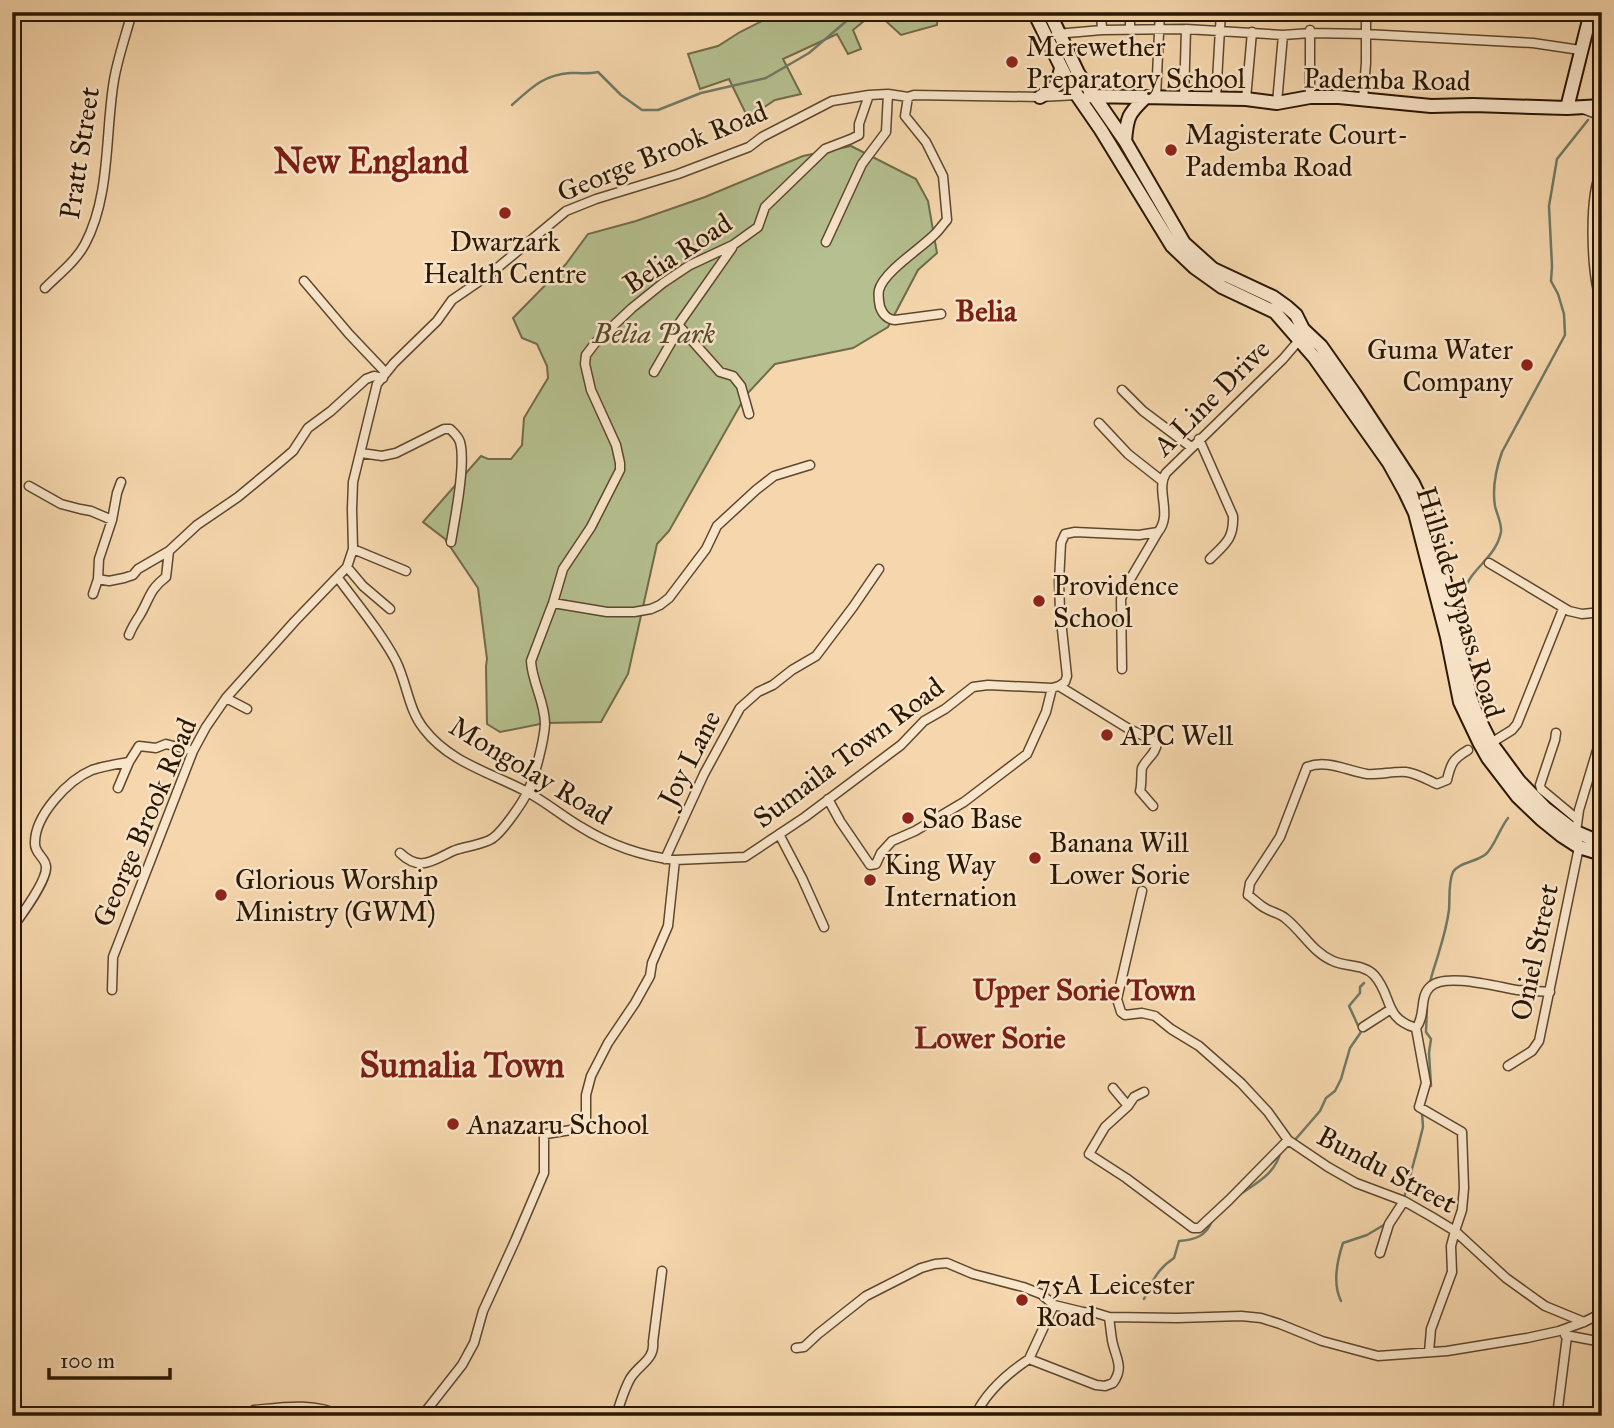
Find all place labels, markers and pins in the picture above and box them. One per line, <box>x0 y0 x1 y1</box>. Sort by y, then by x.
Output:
place label: Merewether Preparatory School <box>1026 29 1246 96</box>
marker: Merewether Preparatory School <box>1004 54 1020 70</box>
place label: Magisterate Court- Pademba Road <box>1185 117 1408 184</box>
marker: Magisterate Court- Pademba Road <box>1163 142 1179 158</box>
marker: Dwarzark Health Centre <box>497 205 513 221</box>
place label: Dwarzark Health Centre <box>423 224 587 291</box>
place label: Guma Water Company <box>1367 332 1514 399</box>
marker: Guma Water Company <box>1519 357 1535 373</box>
place label: Providence School <box>1053 568 1179 635</box>
marker: Providence School <box>1031 593 1047 609</box>
place label: APC Well <box>1120 718 1234 753</box>
marker: APC Well <box>1099 727 1115 743</box>
place label: Sao Base <box>922 801 1023 836</box>
marker: Sao Base <box>900 810 916 826</box>
place label: Banana Will Lower Sorie <box>1049 825 1190 892</box>
place label: King Way Internation <box>884 847 1017 914</box>
marker: Banana Will Lower Sorie <box>1027 850 1043 866</box>
place label: Glorious Worship Ministry (GWM) <box>235 862 438 929</box>
marker: King Way Internation <box>862 872 878 888</box>
marker: Glorious Worship Ministry (GWM) <box>213 887 229 903</box>
place label: Anazaru School <box>466 1107 649 1142</box>
marker: Anazaru School <box>445 1116 461 1132</box>
place label: 75A Leicester Road <box>1036 1267 1195 1334</box>
marker: 75A Leicester Road <box>1014 1292 1030 1308</box>

